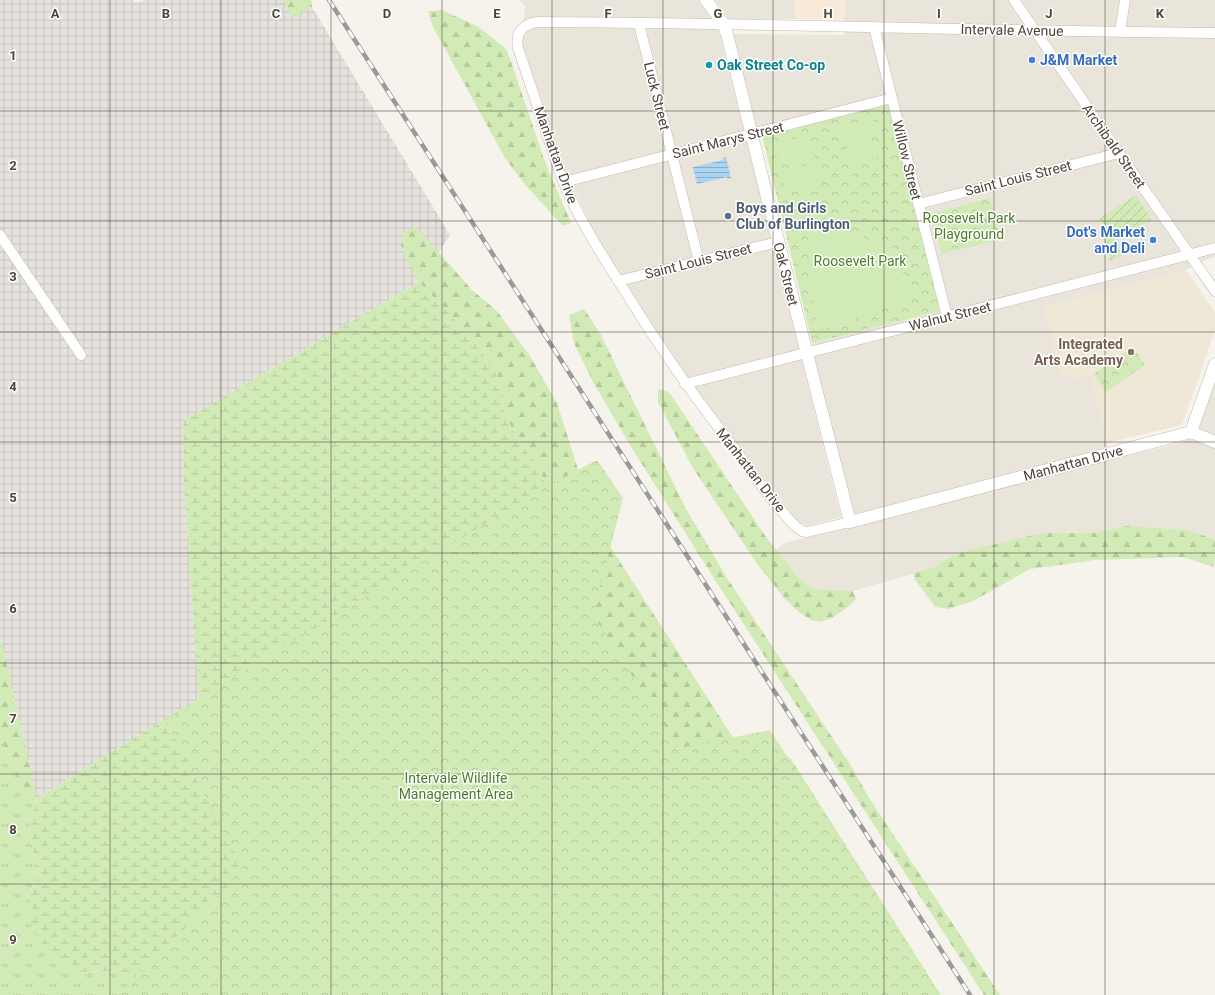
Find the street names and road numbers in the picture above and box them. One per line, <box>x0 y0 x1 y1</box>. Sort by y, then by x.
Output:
street label: Intervale Avenue <box>960 21 1064 39</box>
street label: Luck Street <box>641 60 673 132</box>
street label: Archibald Street <box>1079 101 1149 192</box>
street label: Manhattan Drive <box>531 104 581 206</box>
street label: Saint Marys Street <box>671 118 786 162</box>
street label: Willow Street <box>889 119 925 202</box>
street label: Saint Louis Street <box>963 157 1073 199</box>
street label: Saint Louis Street <box>643 240 753 282</box>
street label: Oak Street <box>770 241 802 308</box>
street label: Walnut Street <box>907 298 993 334</box>
street label: Manhattan Drive <box>713 425 789 515</box>
street label: Manhattan Drive <box>1022 442 1124 484</box>

